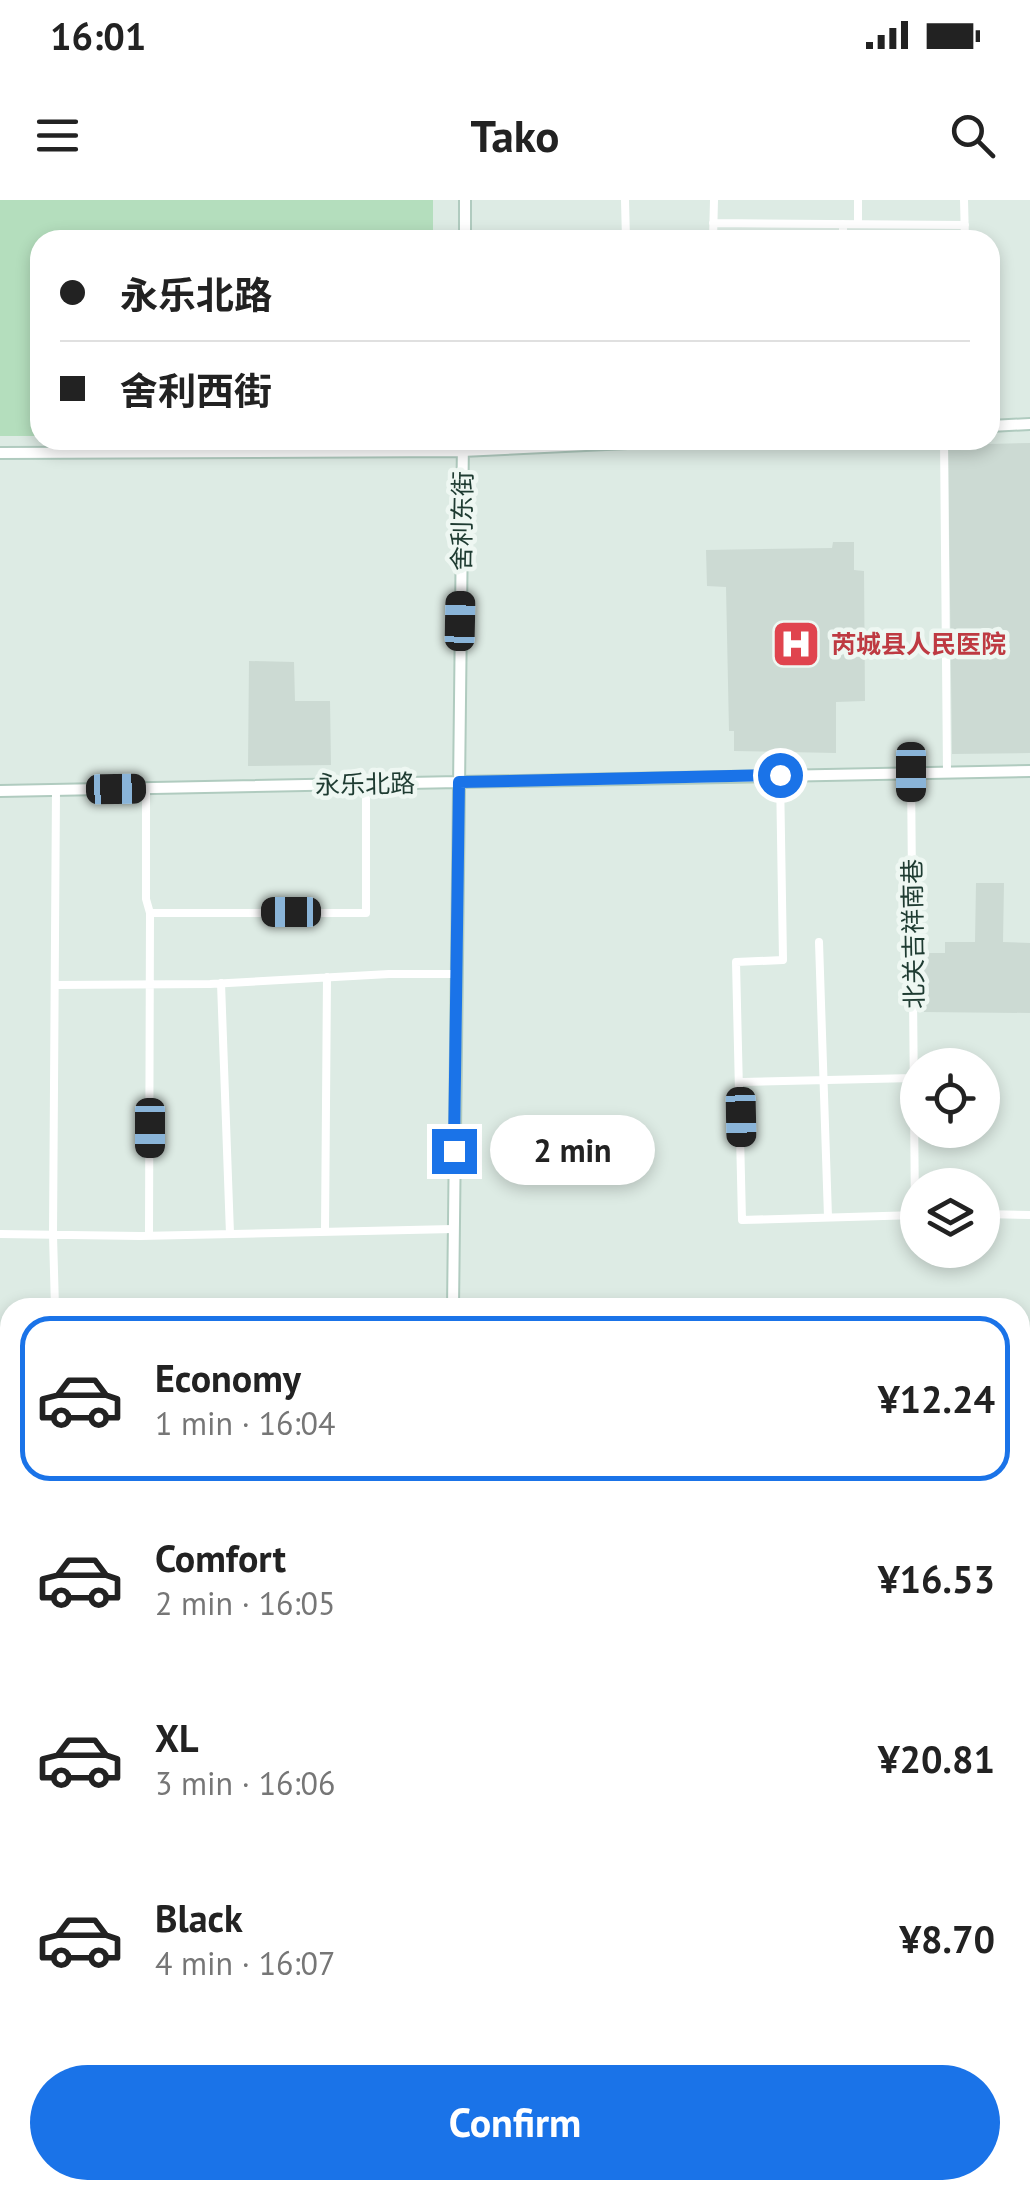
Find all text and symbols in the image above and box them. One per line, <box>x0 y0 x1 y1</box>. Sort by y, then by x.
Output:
text: 16:01 <box>50 11 146 60</box>
text: Tako <box>471 106 559 164</box>
icon: menu <box>30 108 85 163</box>
icon: search <box>945 108 1000 163</box>
text: 永乐北路 <box>120 270 272 319</box>
text: 舍利西街 <box>120 366 272 415</box>
street label: 舍利东街 <box>445 471 479 571</box>
car <box>444 591 476 651</box>
hospital icon: 芮城县人民医院 <box>770 618 822 670</box>
place label: 芮城县人民医院 <box>831 628 1006 660</box>
car <box>896 742 926 802</box>
route start <box>758 753 803 798</box>
street label: 永乐北路 <box>315 767 415 801</box>
car <box>86 773 146 805</box>
street label: 北关吉祥南巷 <box>896 859 930 1009</box>
car <box>261 897 321 927</box>
map controls <box>900 1048 1000 1268</box>
button: locate <box>900 1048 1000 1148</box>
car <box>725 1087 757 1147</box>
car <box>135 1098 165 1158</box>
callout: 2 min <box>489 1116 654 1186</box>
route end <box>432 1129 477 1174</box>
text: 2 min <box>533 1129 612 1171</box>
button: layers <box>900 1168 1000 1268</box>
text: Economy <box>155 1353 301 1402</box>
icon: car <box>35 1354 125 1444</box>
text: ¥12.24 <box>878 1374 995 1423</box>
text: 1 min · 16:04 <box>155 1402 335 1444</box>
text: Comfort <box>155 1533 286 1582</box>
icon: car <box>35 1534 125 1624</box>
text: ¥16.53 <box>878 1554 995 1603</box>
text: 2 min · 16:05 <box>155 1582 335 1624</box>
text: XL <box>155 1713 199 1762</box>
icon: car <box>35 1714 125 1804</box>
text: ¥20.81 <box>878 1734 995 1783</box>
text: 3 min · 16:06 <box>155 1762 335 1804</box>
text: Black <box>155 1893 243 1942</box>
icon: car <box>35 1894 125 1984</box>
text: ¥8.70 <box>899 1914 995 1963</box>
text: 4 min · 16:07 <box>155 1942 335 1984</box>
button: Confirm <box>30 2065 1000 2180</box>

